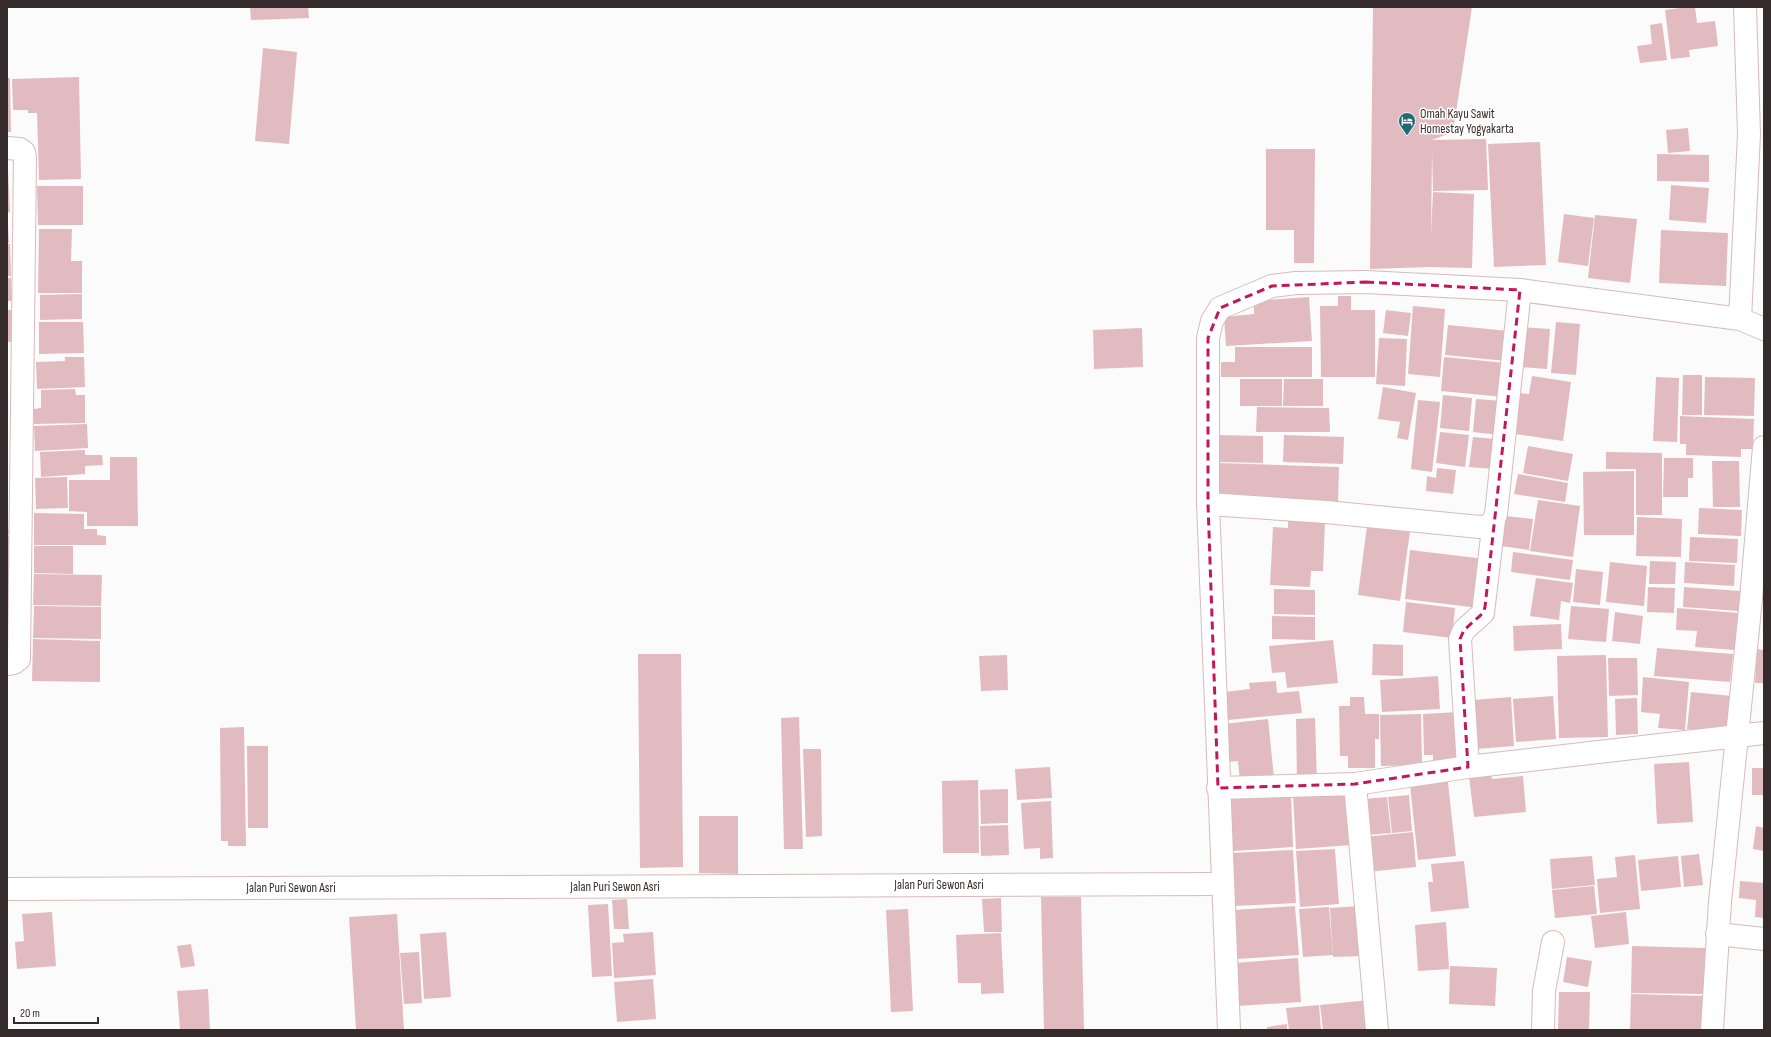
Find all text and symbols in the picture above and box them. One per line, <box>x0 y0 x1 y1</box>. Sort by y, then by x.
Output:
place label: Omah Kayu Sawit Homestay Yogyakarta <box>1420 106 1514 137</box>
hotel icon: Omah Kayu Sawit Homestay Yogyakarta <box>1397 111 1417 136</box>
street label: Jalan Puri Sewon Asri <box>893 877 984 893</box>
street label: Jalan Puri Sewon Asri <box>569 879 660 895</box>
street label: Jalan Puri Sewon Asri <box>245 880 336 896</box>
scale bar <box>14 999 98 1025</box>
text: 20 m <box>20 1006 40 1021</box>

